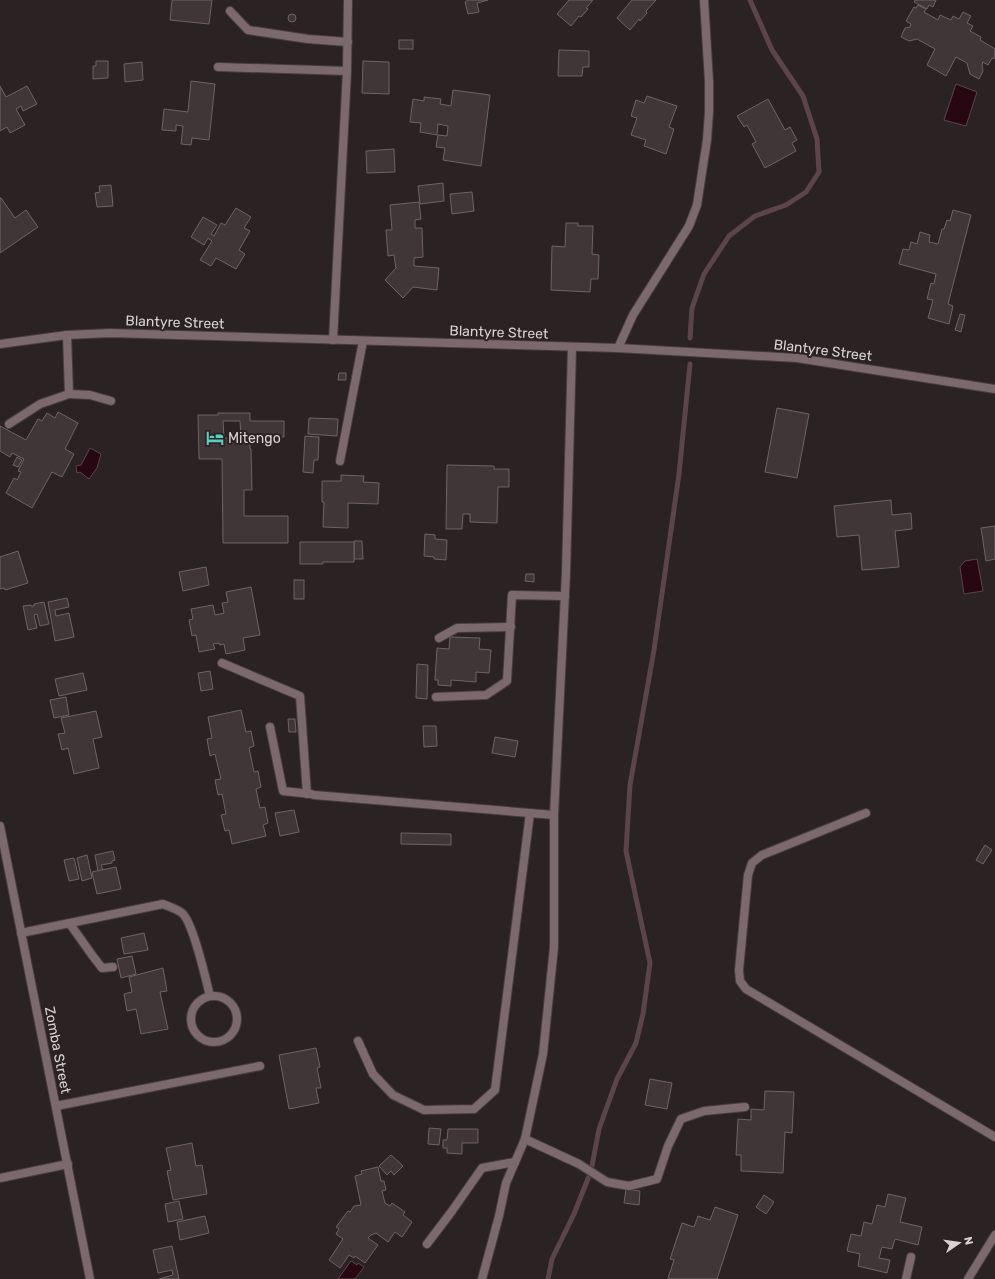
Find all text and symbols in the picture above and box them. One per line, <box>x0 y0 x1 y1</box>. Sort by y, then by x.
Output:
street label: Blantyre Street <box>125 312 225 333</box>
street label: Blantyre Street <box>449 322 549 343</box>
street label: Blantyre Street <box>773 336 874 365</box>
hotel icon: Mitengo <box>205 428 225 448</box>
place label: Mitengo <box>228 430 281 447</box>
street label: Zomba Street <box>41 1005 74 1096</box>
north arrow <box>939 1223 979 1263</box>
text: N <box>961 1236 975 1246</box>

